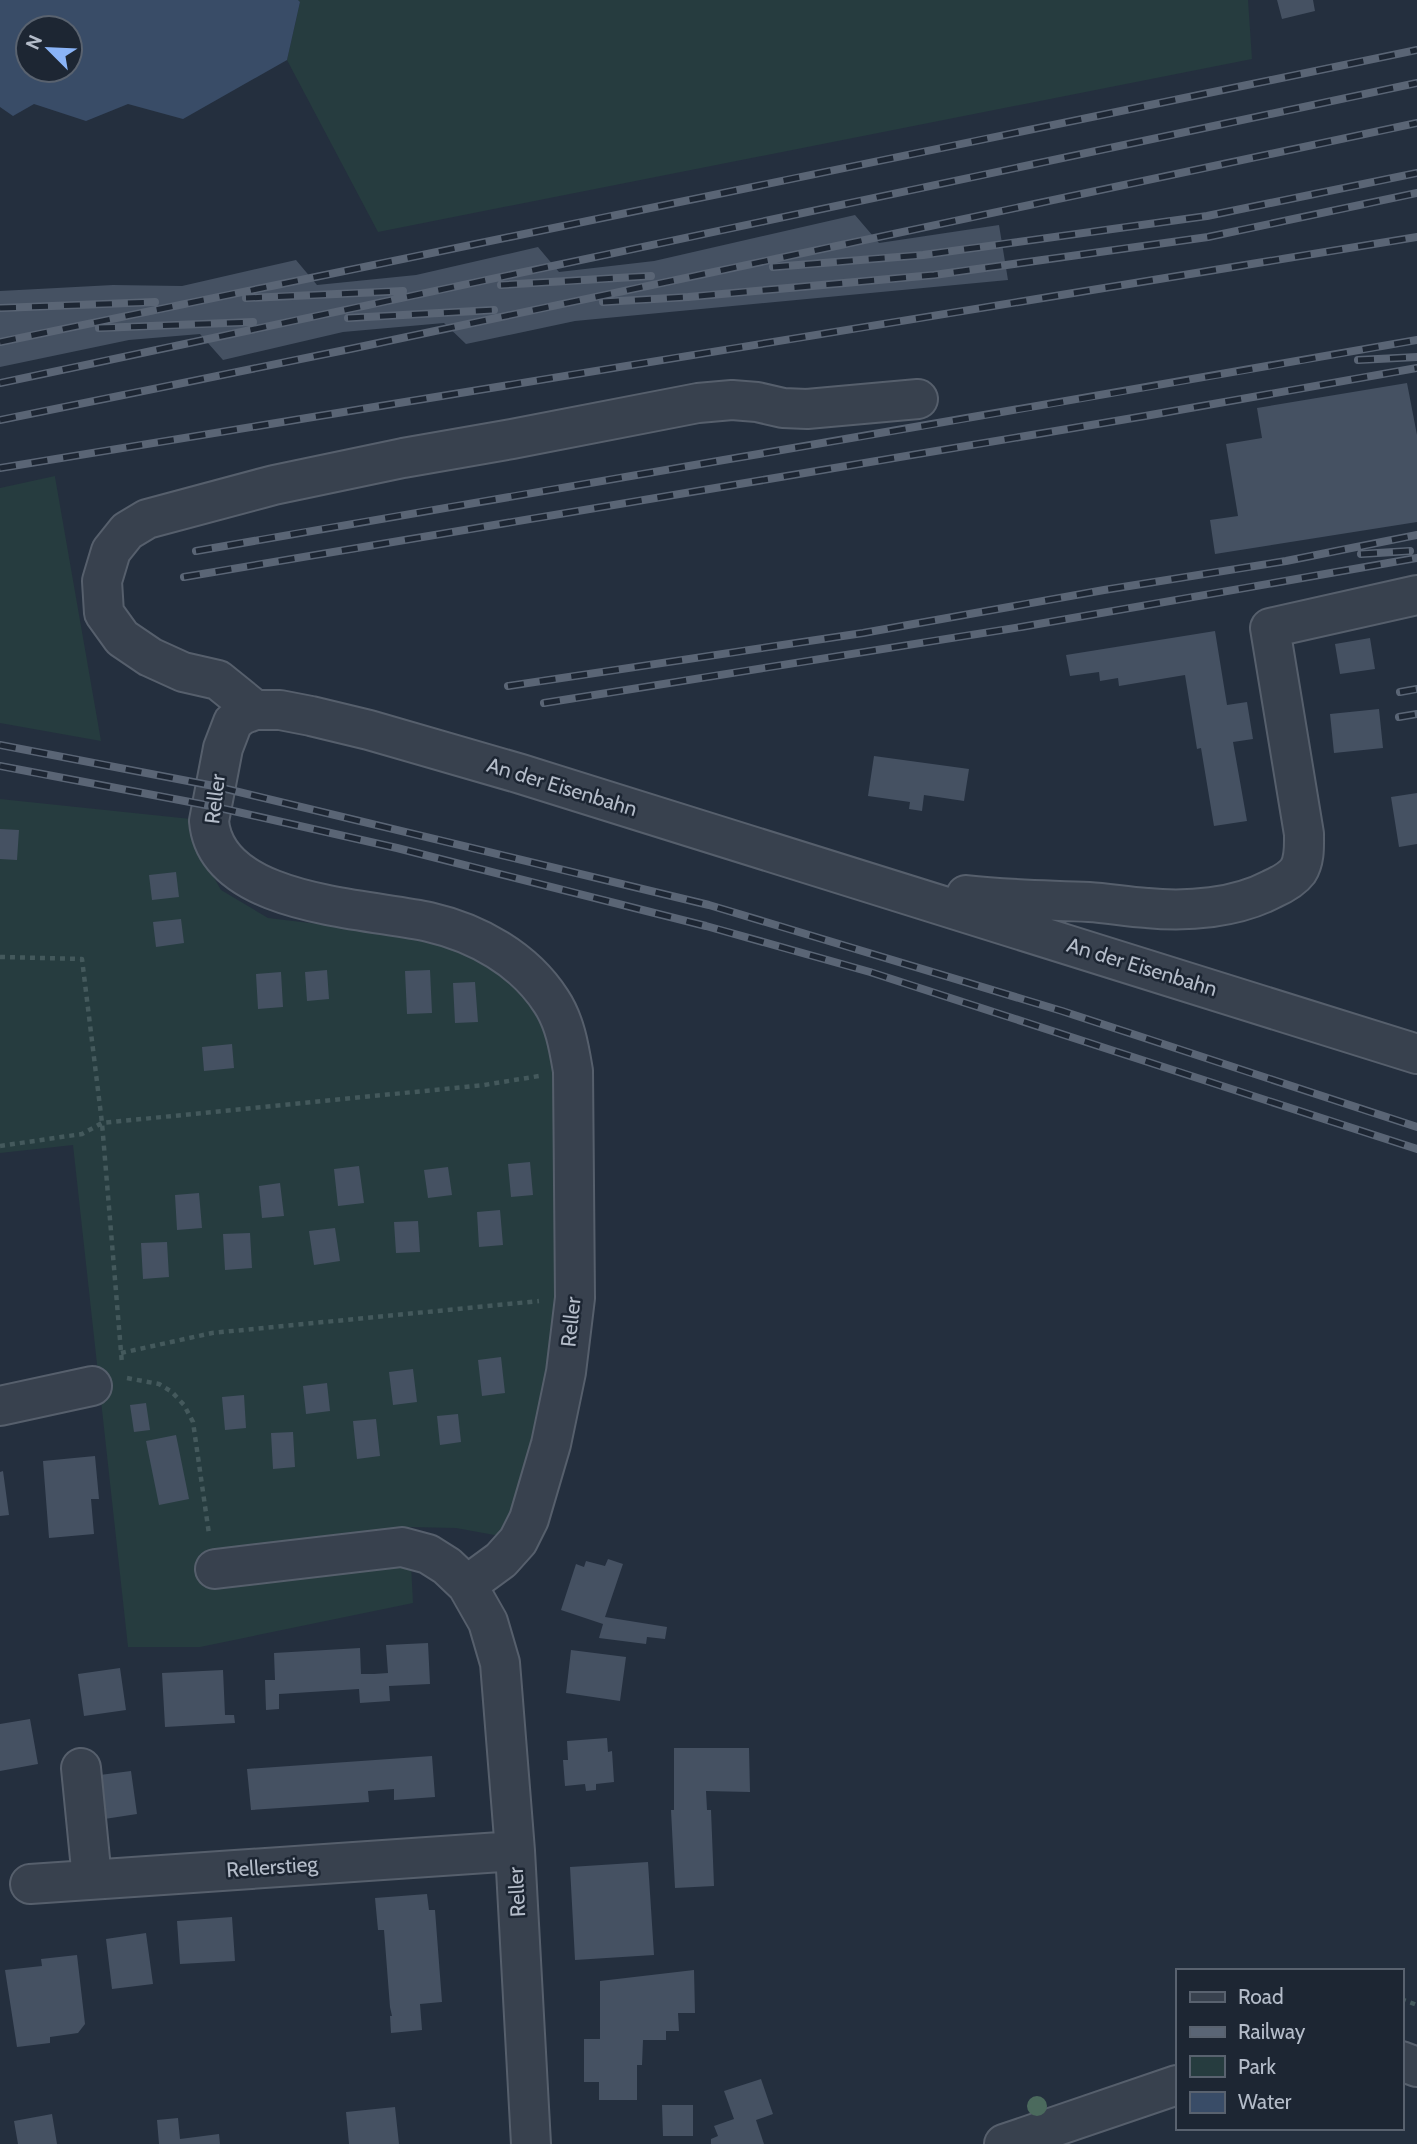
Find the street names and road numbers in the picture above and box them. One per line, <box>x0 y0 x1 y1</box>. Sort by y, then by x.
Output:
street label: An der Eisenbahn <box>484 752 640 821</box>
street label: Reller <box>199 772 230 825</box>
street label: An der Eisenbahn <box>1064 932 1220 1001</box>
street label: Reller <box>555 1295 586 1348</box>
street label: Rellerstieg <box>225 1851 319 1882</box>
street label: Reller <box>503 1866 530 1918</box>

